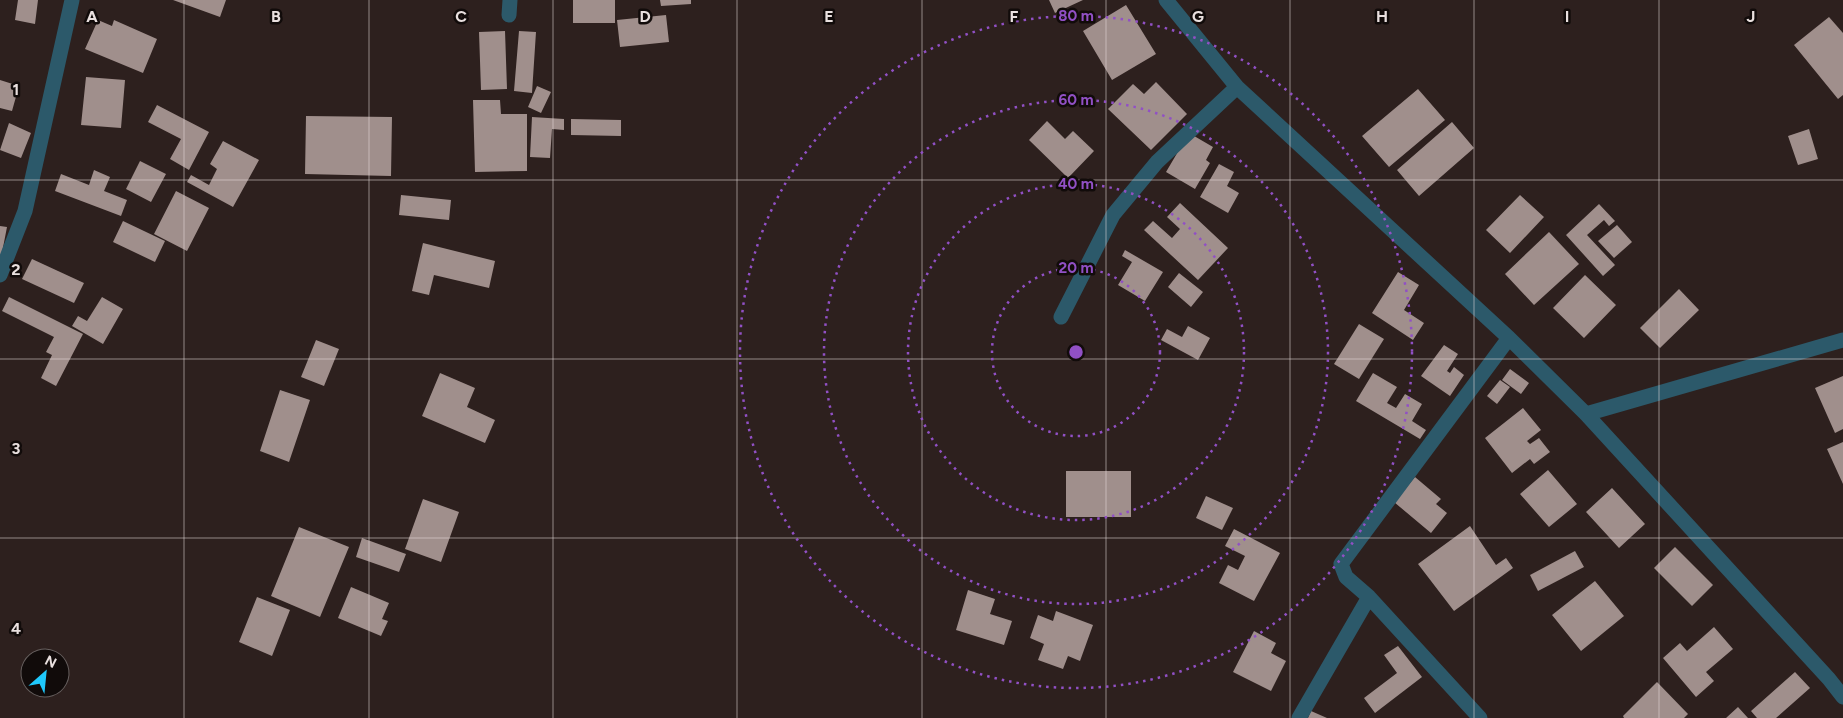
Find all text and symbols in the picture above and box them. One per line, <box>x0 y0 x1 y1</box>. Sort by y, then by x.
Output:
text: A <box>86 7 98 26</box>
text: B <box>271 7 281 26</box>
text: C <box>455 7 467 26</box>
text: D <box>639 7 651 26</box>
text: E <box>824 7 834 26</box>
text: F <box>1010 7 1019 26</box>
text: 80 m <box>1058 7 1094 25</box>
text: G <box>1192 7 1204 26</box>
text: H <box>1376 7 1388 26</box>
text: I <box>1565 7 1569 26</box>
text: J <box>1747 7 1755 26</box>
text: 1 <box>13 80 19 99</box>
text: 60 m <box>1058 91 1094 109</box>
text: 40 m <box>1058 175 1094 193</box>
text: 20 m <box>1058 259 1094 277</box>
text: 2 <box>11 260 21 279</box>
centre of rings <box>1067 343 1085 361</box>
text: 3 <box>12 439 21 458</box>
text: 4 <box>11 619 21 638</box>
north arrow <box>20 648 70 698</box>
text: N <box>42 652 59 672</box>

